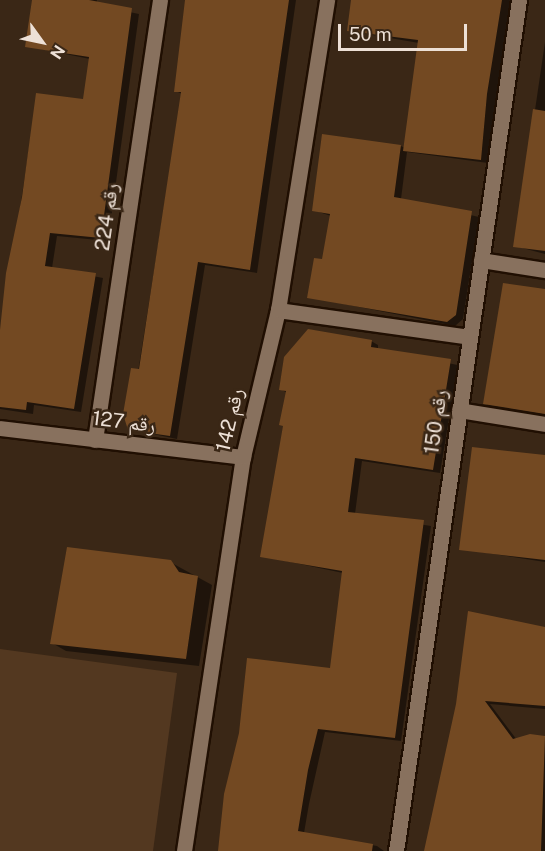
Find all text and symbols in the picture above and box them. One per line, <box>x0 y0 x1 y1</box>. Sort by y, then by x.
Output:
north arrow <box>12 12 72 72</box>
scale bar <box>341 12 470 50</box>
text: 50 m <box>349 24 392 45</box>
text: N <box>46 42 69 62</box>
street label: رقم 224 <box>90 182 124 252</box>
street label: رقم 142 <box>211 386 249 454</box>
street label: رقم 150 <box>420 388 452 456</box>
street label: رقم 127 <box>91 406 157 438</box>

